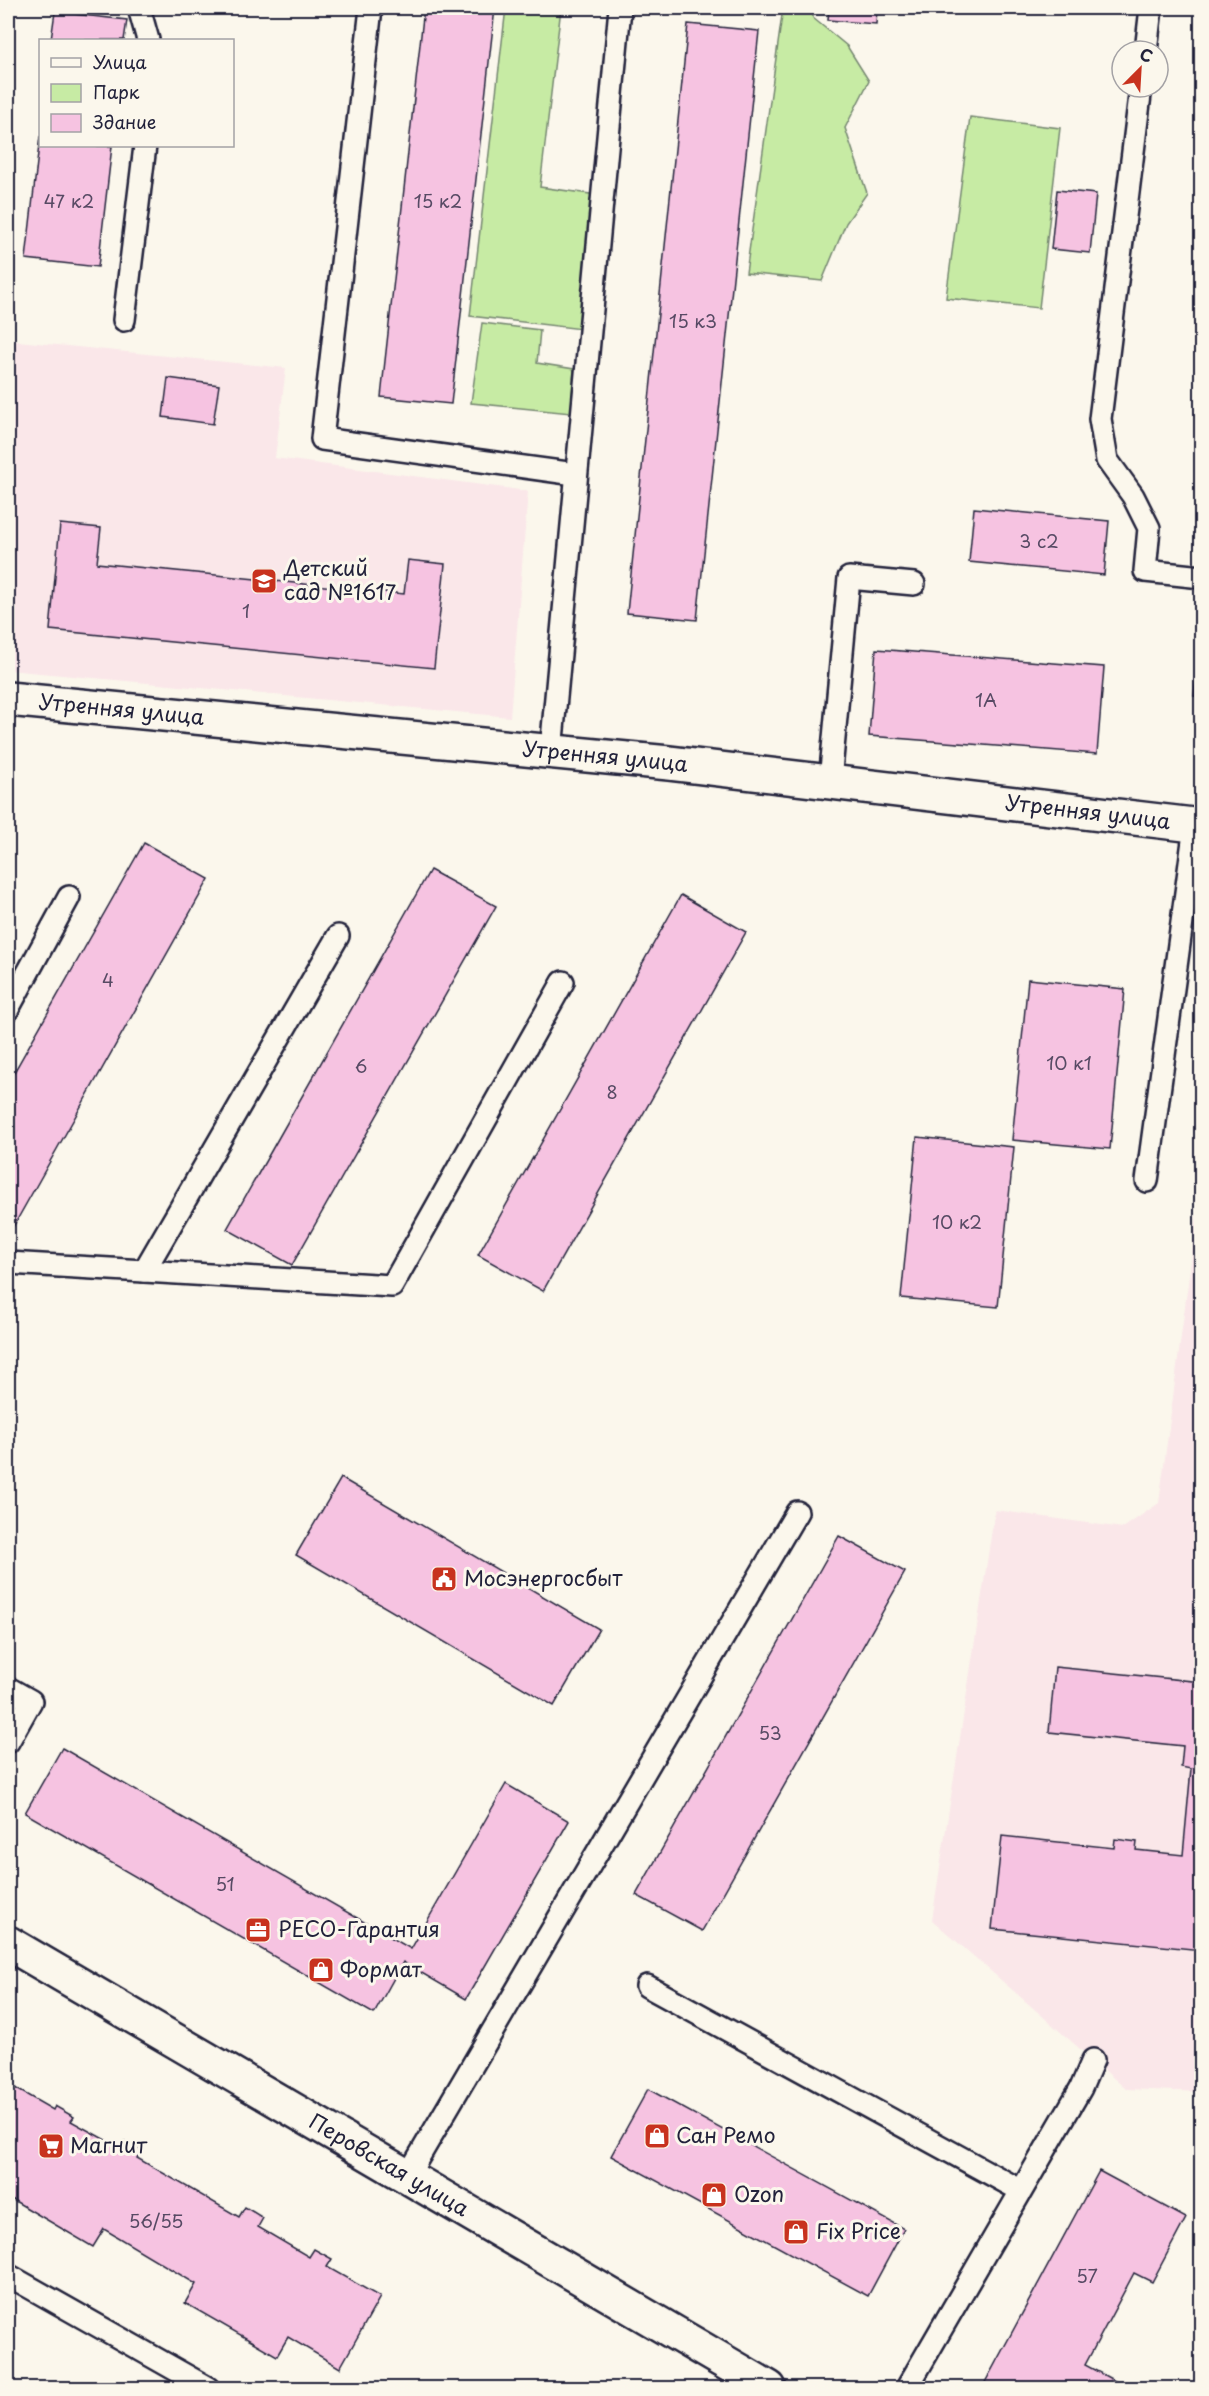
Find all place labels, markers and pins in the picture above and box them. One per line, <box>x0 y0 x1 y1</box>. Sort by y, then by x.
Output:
place label: Детский сад №1617 <box>283 551 396 607</box>
school or university icon: Детский сад №1617 <box>249 566 279 596</box>
place label: Мосэнергосбыт <box>464 1561 623 1593</box>
public building icon: Мосэнергосбыт <box>429 1564 459 1594</box>
place label: РЕСО-Гарантия <box>278 1912 440 1944</box>
office icon: РЕСО-Гарантия <box>243 1915 273 1945</box>
place label: Формат <box>340 1952 423 1984</box>
shop icon: Формат <box>306 1955 336 1985</box>
place label: Сан Ремо <box>676 2118 776 2150</box>
shop icon: Сан Ремо <box>642 2121 672 2151</box>
place label: Магнит <box>70 2128 147 2160</box>
supermarket icon: Магнит <box>36 2131 66 2161</box>
place label: Ozon <box>734 2177 784 2209</box>
shop icon: Ozon <box>699 2180 729 2210</box>
place label: Fix Price <box>816 2214 901 2246</box>
shop icon: Fix Price <box>781 2217 811 2247</box>

